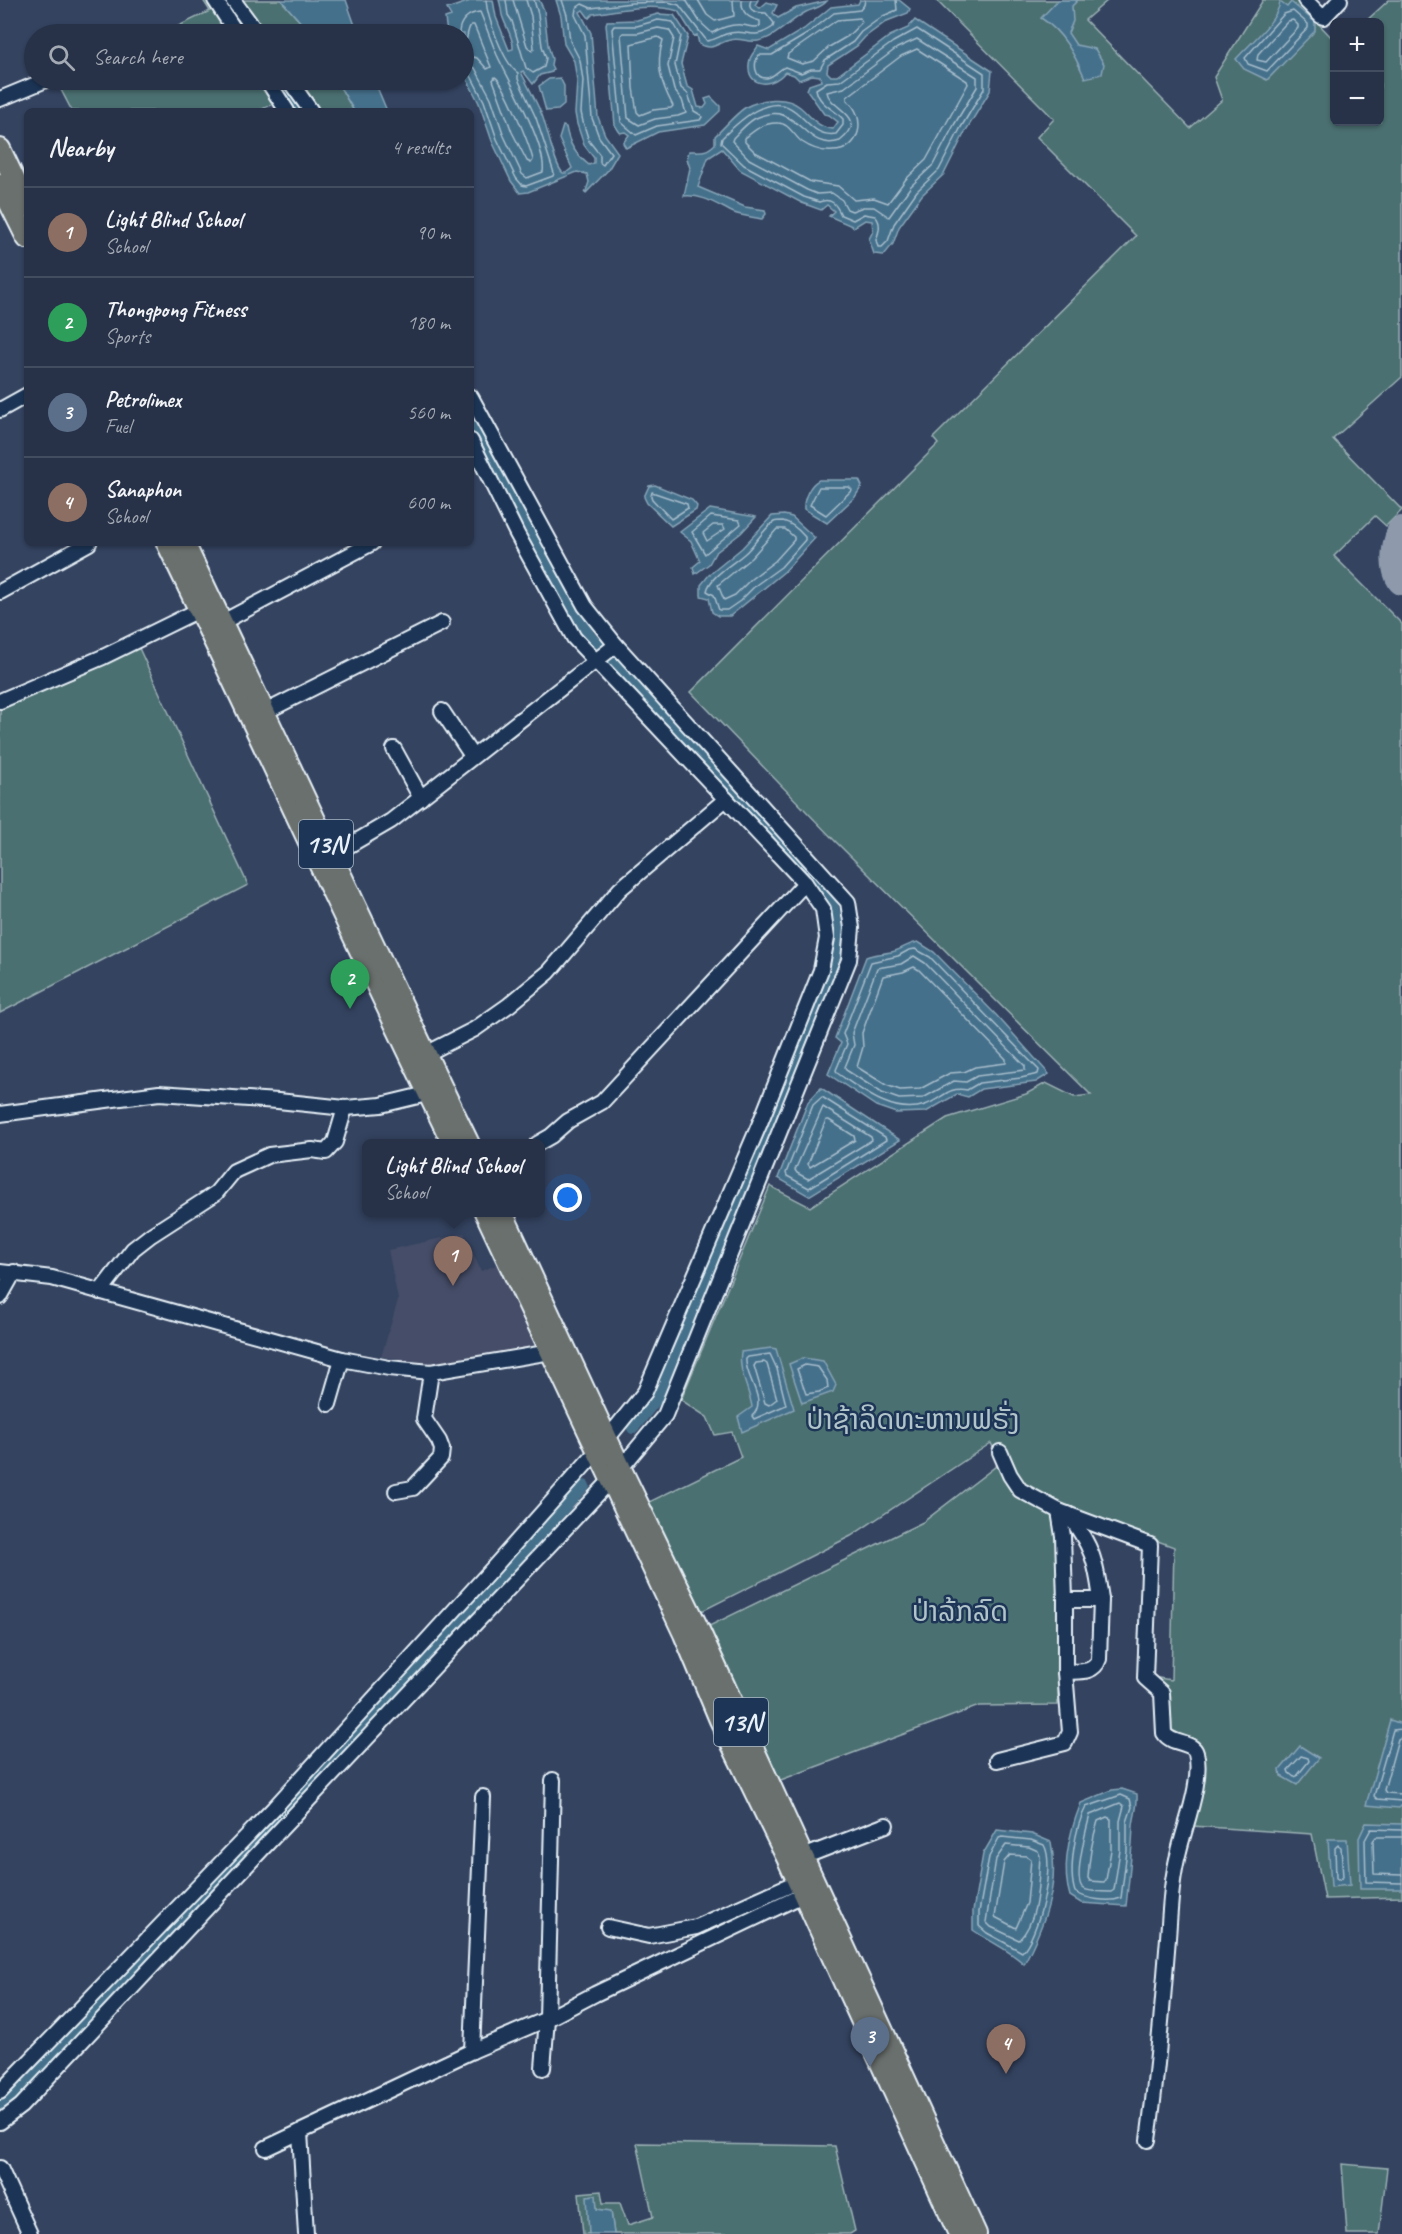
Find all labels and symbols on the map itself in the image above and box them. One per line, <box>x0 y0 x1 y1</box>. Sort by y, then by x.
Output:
road number: 13N <box>299 820 353 868</box>
pin: 2 <box>330 960 370 1009</box>
your location <box>553 1183 582 1212</box>
pin: 1 <box>434 1236 472 1286</box>
park label: ປ່າຊ້າລິດທະຫານຟຣັ່ງ <box>806 1400 1020 1437</box>
park label: ປ່າລ້ກລົດ <box>912 1594 1008 1629</box>
road number: 13N <box>714 1698 768 1746</box>
pin: 3 <box>850 2018 890 2067</box>
pin: 4 <box>986 2024 1026 2074</box>

